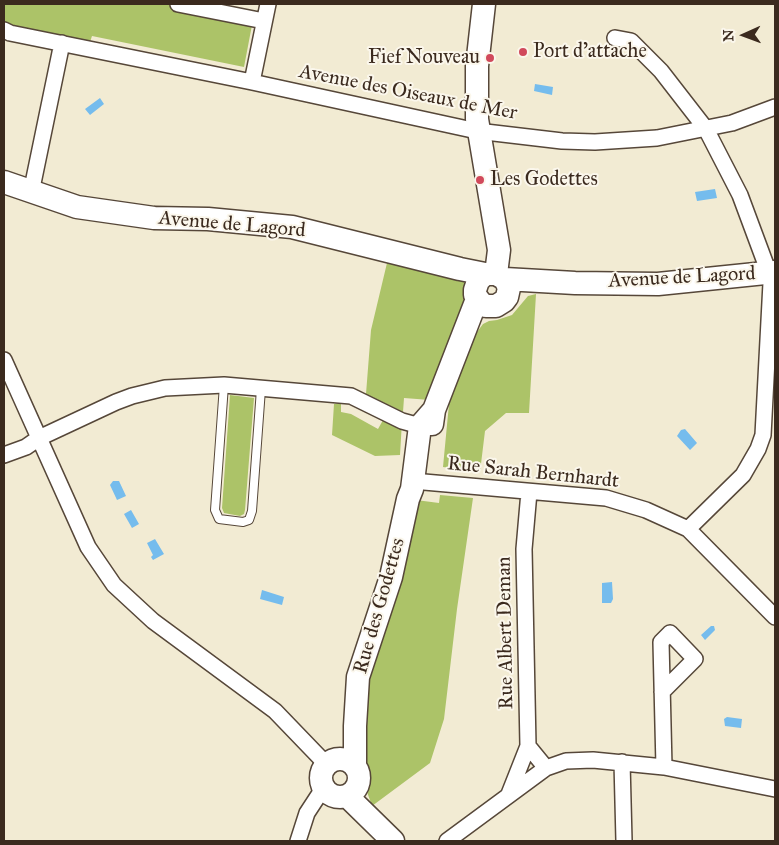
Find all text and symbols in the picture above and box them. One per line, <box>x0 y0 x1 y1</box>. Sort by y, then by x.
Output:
north arrow <box>719 10 769 60</box>
text: N <box>720 29 737 42</box>
place label: Port d'attache <box>533 40 647 64</box>
place label: Fief Nouveau <box>368 46 480 70</box>
marker: Port d'attache <box>517 46 529 58</box>
marker: Fief Nouveau <box>484 52 496 64</box>
street label: Avenue des Oiseaux de Mer <box>297 60 519 126</box>
place label: Les Godettes <box>490 168 598 192</box>
marker: Les Godettes <box>474 174 486 186</box>
street label: Avenue de Lagord <box>158 207 306 243</box>
street label: Avenue de Lagord <box>608 262 756 294</box>
street label: Rue Sarah Bernhardt <box>446 452 620 494</box>
street label: Rue des Godettes <box>349 535 411 677</box>
street label: Rue Albert Deman <box>493 556 519 710</box>

